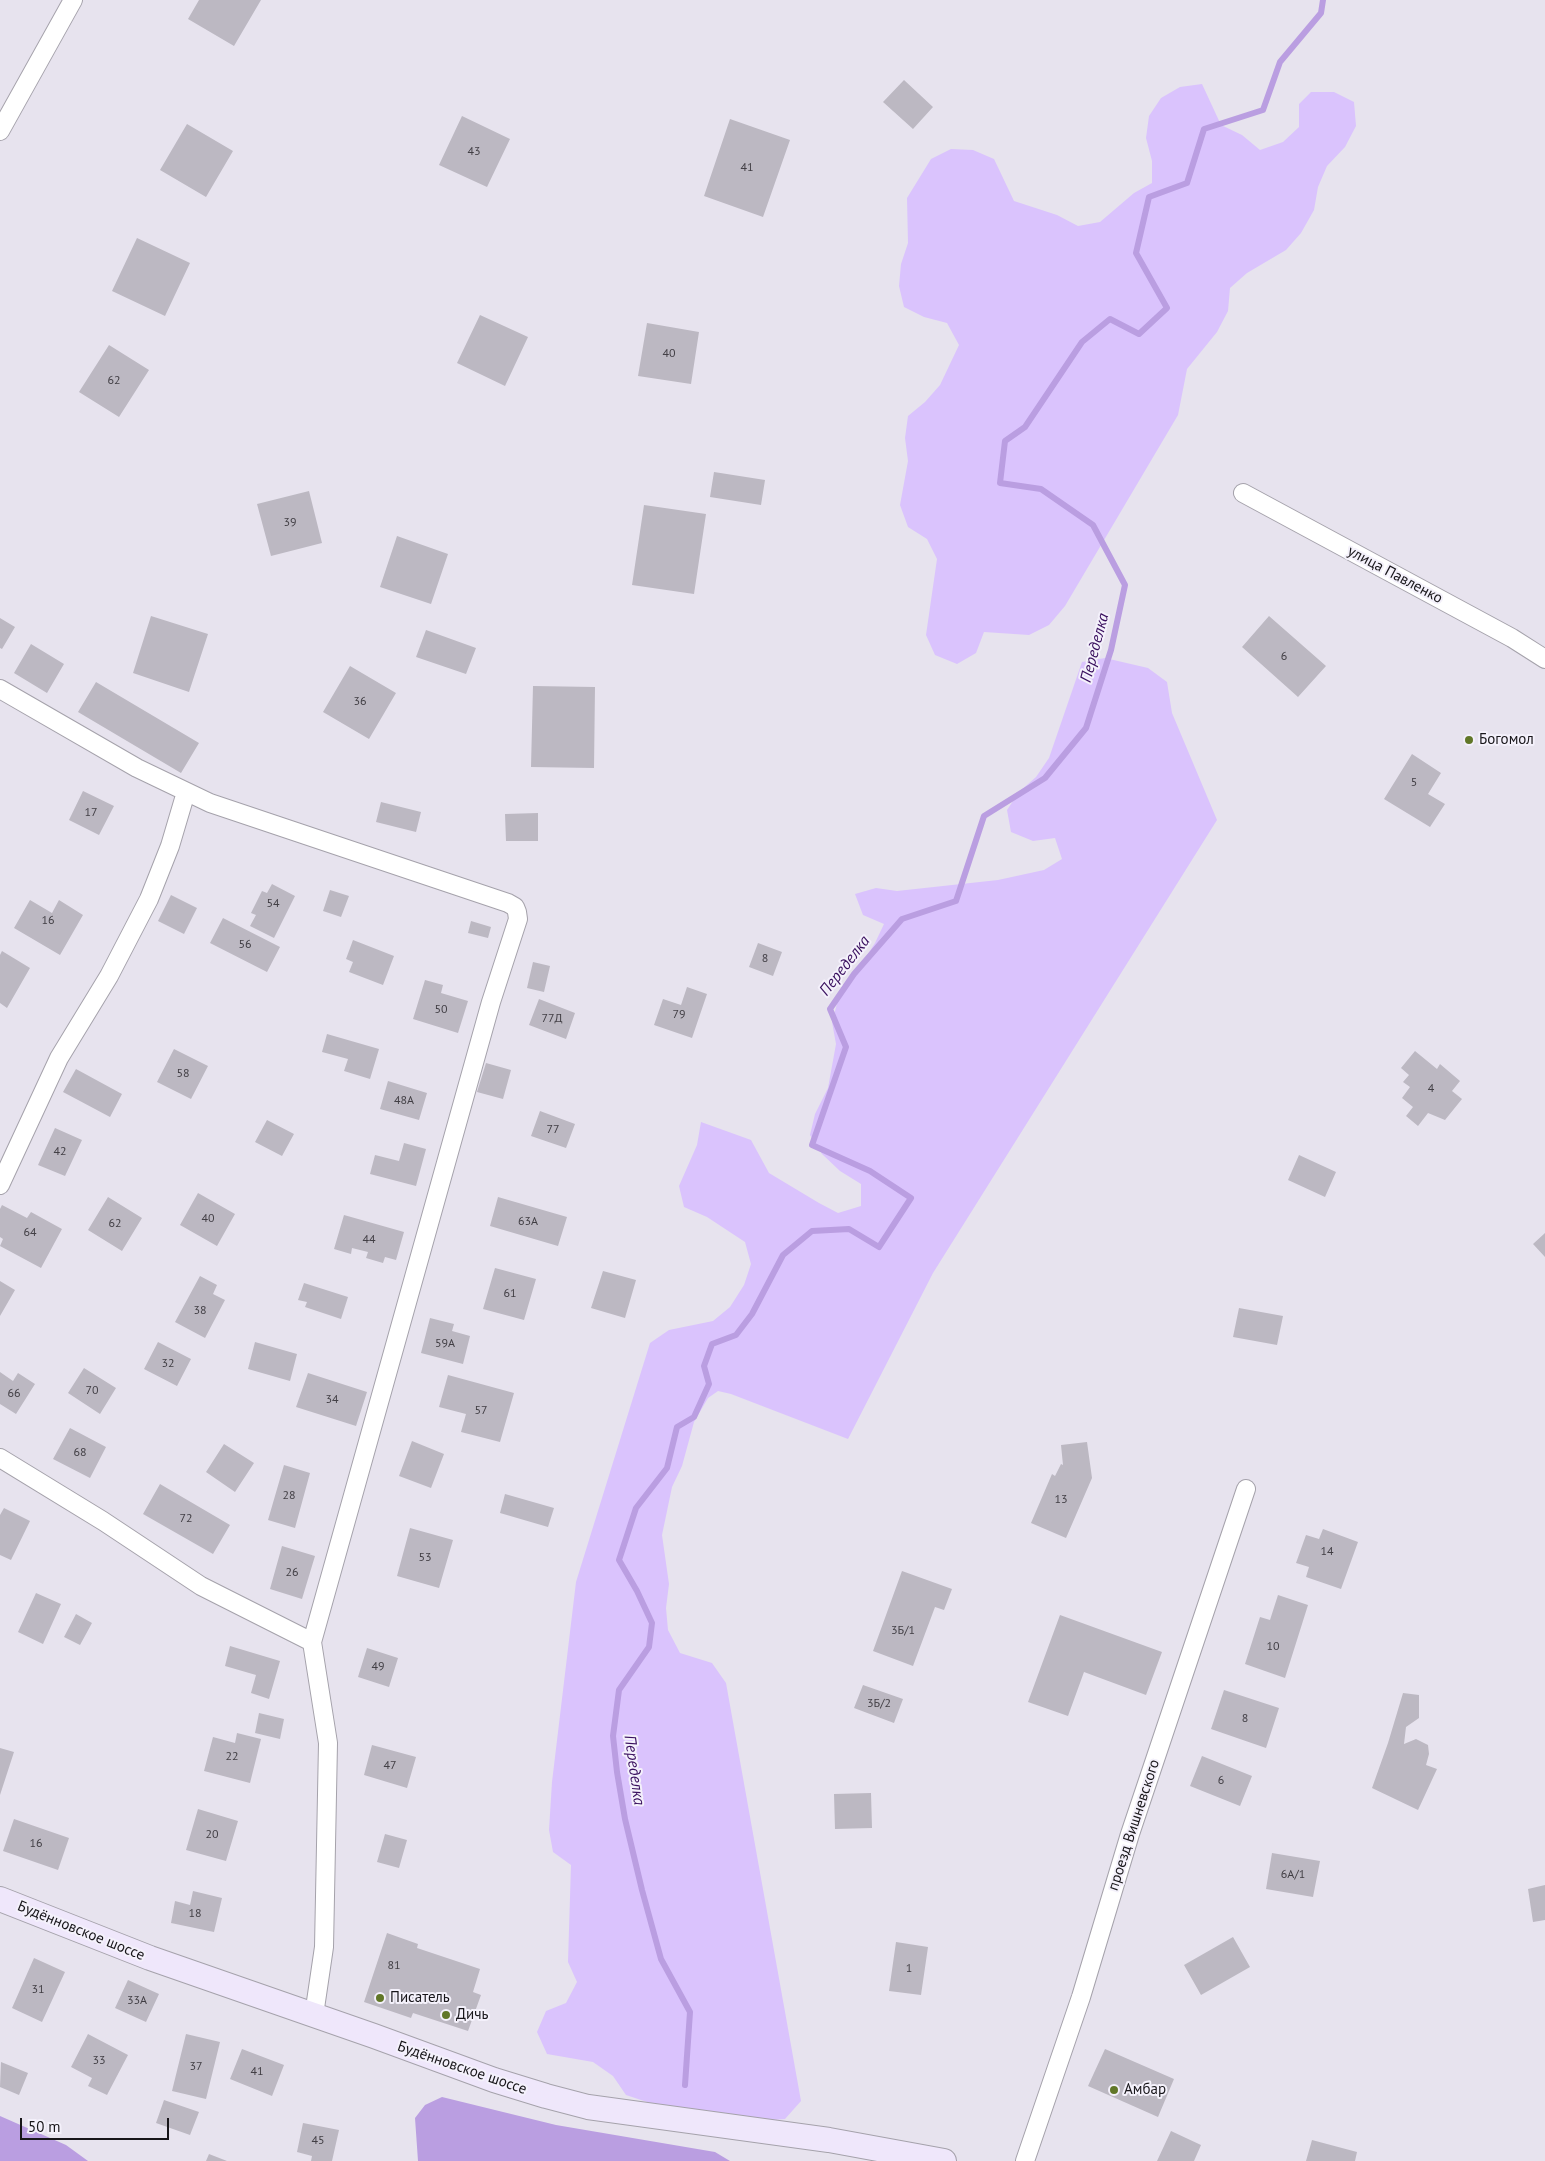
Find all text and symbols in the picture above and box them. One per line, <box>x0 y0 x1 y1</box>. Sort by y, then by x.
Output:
house number: 43 <box>467 145 481 159</box>
house number: 41 <box>740 161 754 175</box>
house number: 40 <box>662 347 676 361</box>
house number: 62 <box>107 374 121 388</box>
house number: 39 <box>283 516 297 530</box>
street label: улица Павленко <box>1344 542 1446 608</box>
water label: Переделка <box>1077 611 1113 685</box>
house number: 6 <box>1281 650 1287 664</box>
house number: 36 <box>353 695 367 709</box>
place label: Богомол <box>1479 731 1534 749</box>
marker: Богомол <box>1463 734 1475 746</box>
house number: 5 <box>1411 776 1417 790</box>
house number: 17 <box>84 806 98 820</box>
house number: 54 <box>266 897 280 911</box>
house number: 16 <box>41 914 55 928</box>
water label: Переделка <box>816 932 874 1000</box>
house number: 56 <box>238 938 252 952</box>
house number: 8 <box>762 952 768 966</box>
house number: 50 <box>434 1003 448 1017</box>
house number: 79 <box>672 1008 686 1022</box>
house number: 77Д <box>541 1012 563 1026</box>
house number: 58 <box>176 1067 190 1081</box>
house number: 4 <box>1428 1082 1434 1096</box>
house number: 48А <box>394 1094 414 1108</box>
house number: 77 <box>546 1123 560 1137</box>
house number: 42 <box>53 1145 67 1159</box>
house number: 40 <box>201 1212 215 1226</box>
house number: 63А <box>518 1215 538 1229</box>
house number: 62 <box>108 1217 122 1231</box>
house number: 64 <box>23 1226 37 1240</box>
house number: 44 <box>362 1233 376 1247</box>
house number: 61 <box>503 1287 517 1301</box>
house number: 38 <box>193 1304 207 1318</box>
house number: 59А <box>435 1337 455 1351</box>
house number: 32 <box>161 1357 175 1371</box>
house number: 70 <box>85 1384 99 1398</box>
house number: 66 <box>7 1387 21 1401</box>
house number: 34 <box>325 1393 339 1407</box>
house number: 57 <box>474 1404 488 1418</box>
house number: 68 <box>73 1446 87 1460</box>
house number: 28 <box>282 1489 296 1503</box>
house number: 13 <box>1054 1493 1068 1507</box>
house number: 72 <box>179 1512 193 1526</box>
house number: 14 <box>1320 1545 1334 1559</box>
house number: 53 <box>418 1551 432 1565</box>
house number: 26 <box>285 1566 299 1580</box>
house number: 3Б/1 <box>891 1624 915 1638</box>
house number: 10 <box>1266 1640 1280 1654</box>
house number: 49 <box>371 1660 385 1674</box>
house number: 3Б/2 <box>867 1697 891 1711</box>
house number: 8 <box>1242 1712 1248 1726</box>
water label: Переделка <box>620 1734 648 1806</box>
house number: 22 <box>225 1750 239 1764</box>
street label: проезд Вишневского <box>1104 1757 1164 1893</box>
house number: 47 <box>383 1759 397 1773</box>
house number: 6 <box>1218 1774 1224 1788</box>
house number: 20 <box>205 1828 219 1842</box>
house number: 16 <box>29 1837 43 1851</box>
house number: 6А/1 <box>1281 1868 1305 1882</box>
street label: Будённовское шоссе <box>15 1897 147 1965</box>
house number: 18 <box>188 1907 202 1921</box>
house number: 81 <box>387 1959 401 1973</box>
house number: 1 <box>906 1962 912 1976</box>
house number: 31 <box>31 1983 45 1997</box>
place label: Писатель <box>390 1989 450 2007</box>
marker: Писатель <box>374 1992 386 2004</box>
house number: 33А <box>127 1994 147 2008</box>
place label: Дичь <box>456 2006 489 2024</box>
marker: Дичь <box>440 2009 452 2021</box>
street label: Будённовское шоссе <box>395 2037 529 2099</box>
house number: 33 <box>92 2054 106 2068</box>
house number: 37 <box>189 2060 203 2074</box>
house number: 41 <box>250 2065 264 2079</box>
place label: Амбар <box>1124 2081 1166 2099</box>
marker: Амбар <box>1108 2084 1120 2096</box>
scale bar <box>22 2108 171 2140</box>
text: 50 m <box>28 2117 61 2136</box>
house number: 45 <box>311 2134 325 2148</box>

